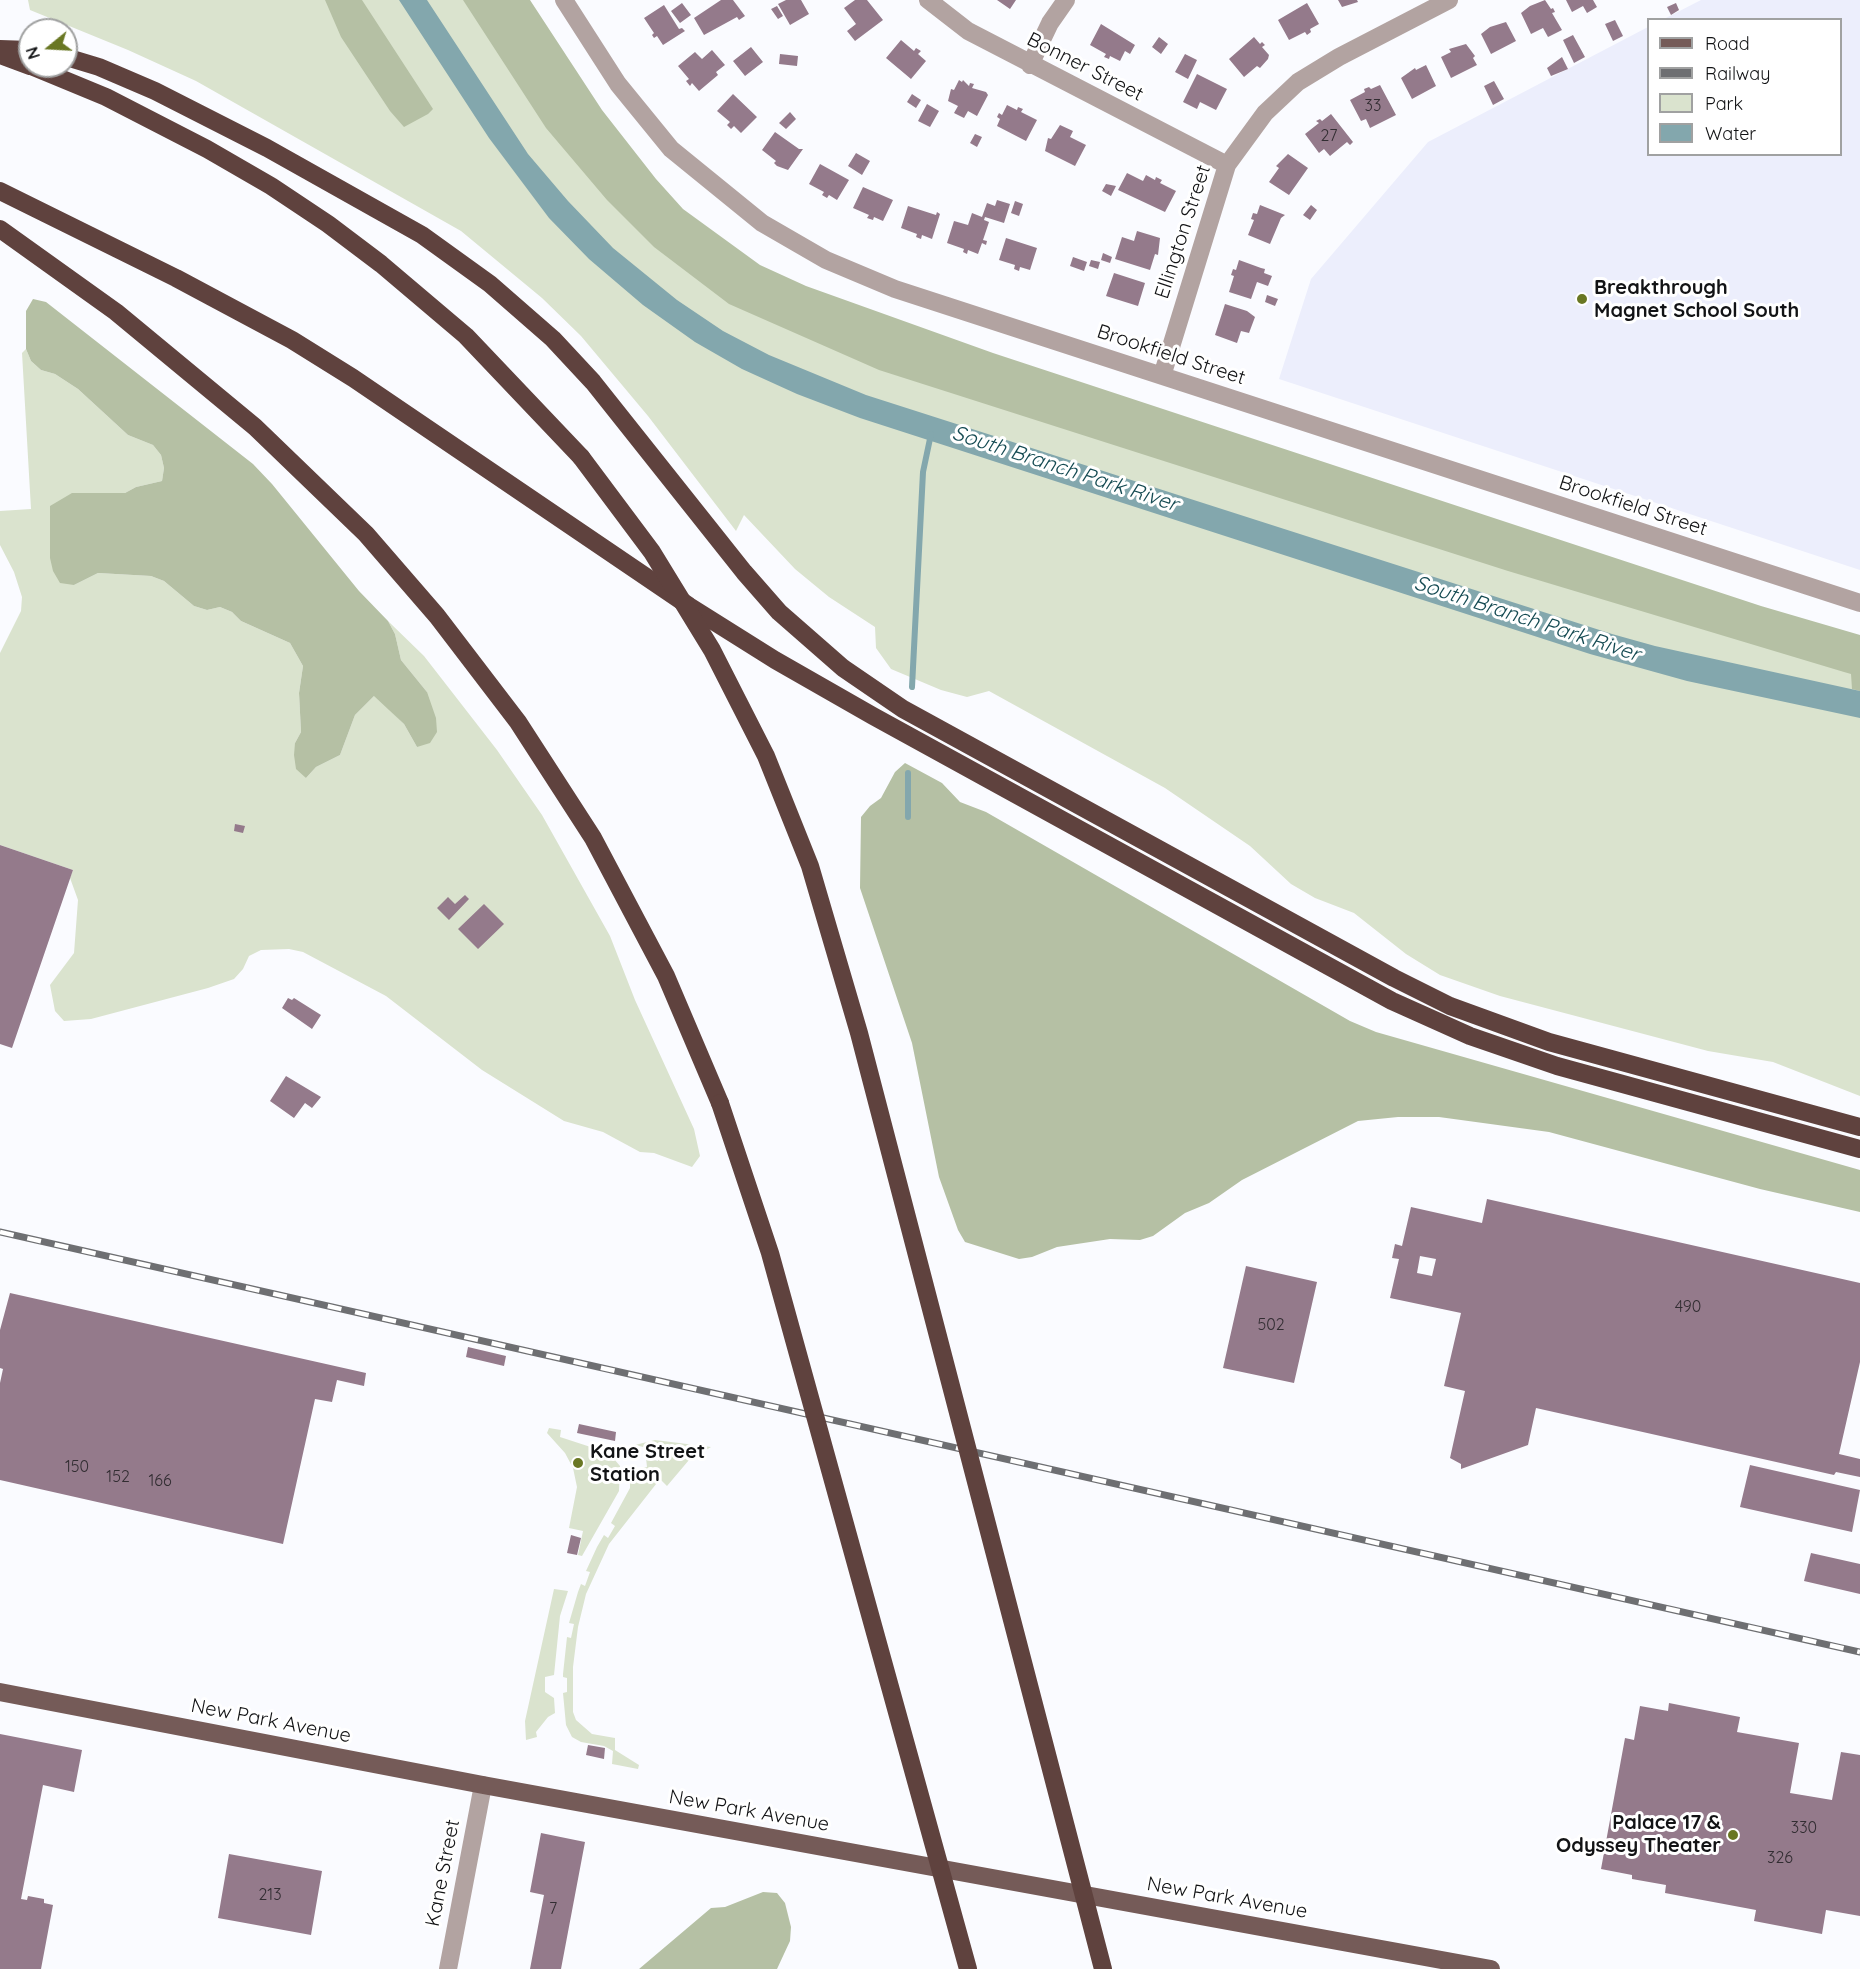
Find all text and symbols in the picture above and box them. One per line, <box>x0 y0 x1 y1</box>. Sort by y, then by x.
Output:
north arrow <box>18 18 78 78</box>
legend <box>1647 18 1842 156</box>
street label: Bonner Street <box>1023 27 1147 107</box>
text: Road <box>1705 32 1750 55</box>
text: N <box>21 44 44 62</box>
text: Railway <box>1705 62 1771 85</box>
text: Park <box>1705 92 1743 115</box>
house number: 33 <box>1365 96 1381 116</box>
text: Water <box>1705 122 1756 145</box>
house number: 27 <box>1321 126 1337 146</box>
street label: Ellington Street <box>1150 162 1216 302</box>
place label: Breakthrough Magnet School South <box>1594 276 1799 323</box>
marker: Breakthrough Magnet School South <box>1575 292 1589 306</box>
street label: Brookfield Street <box>1094 320 1248 390</box>
water label: South Branch Park River <box>949 421 1181 517</box>
street label: Brookfield Street <box>1556 471 1710 541</box>
water label: South Branch Park River <box>1411 571 1643 667</box>
house number: 490 <box>1675 1297 1701 1317</box>
house number: 502 <box>1257 1315 1285 1335</box>
place label: Kane Street Station <box>590 1440 705 1487</box>
marker: Kane Street Station <box>571 1456 585 1470</box>
house number: 150 <box>65 1457 89 1477</box>
house number: 152 <box>106 1467 130 1487</box>
house number: 166 <box>148 1471 172 1491</box>
street label: New Park Avenue <box>189 1694 353 1748</box>
street label: New Park Avenue <box>667 1785 831 1837</box>
place label: Palace 17 & Odyssey Theater <box>1556 1811 1721 1858</box>
street label: Kane Street <box>421 1817 465 1929</box>
house number: 330 <box>1791 1818 1817 1838</box>
marker: Palace 17 & Odyssey Theater <box>1726 1828 1740 1842</box>
house number: 326 <box>1767 1848 1793 1868</box>
street label: New Park Avenue <box>1145 1872 1309 1924</box>
house number: 213 <box>258 1885 282 1905</box>
house number: 7 <box>549 1899 557 1919</box>

